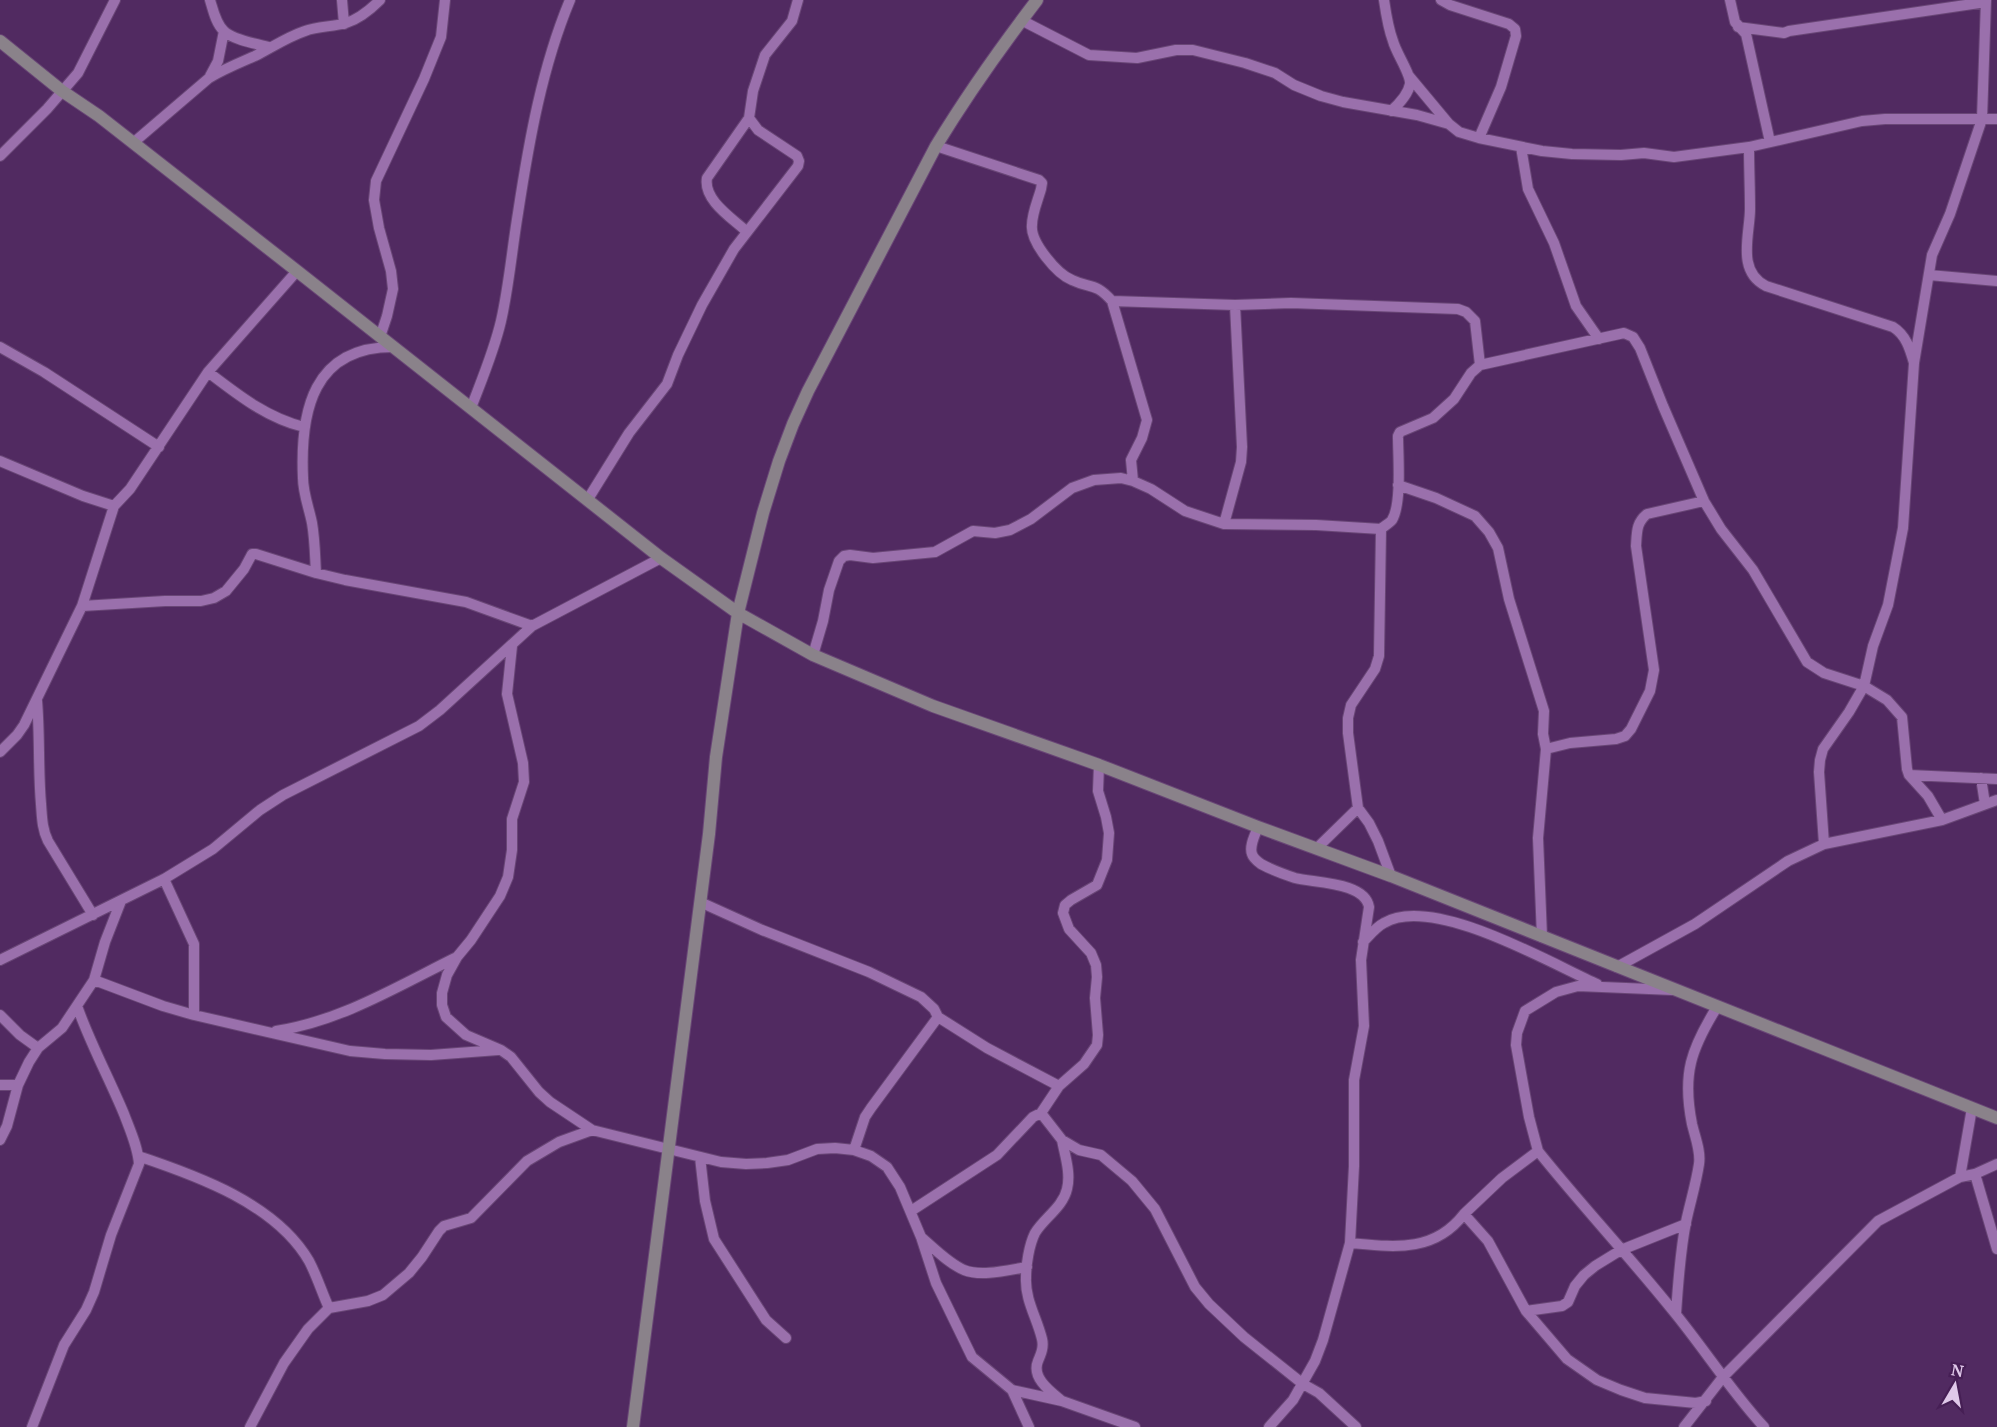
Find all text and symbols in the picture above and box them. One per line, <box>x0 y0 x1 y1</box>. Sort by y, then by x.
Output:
north arrow <box>1925 1355 1985 1415</box>
text: N <box>1950 1358 1965 1382</box>

